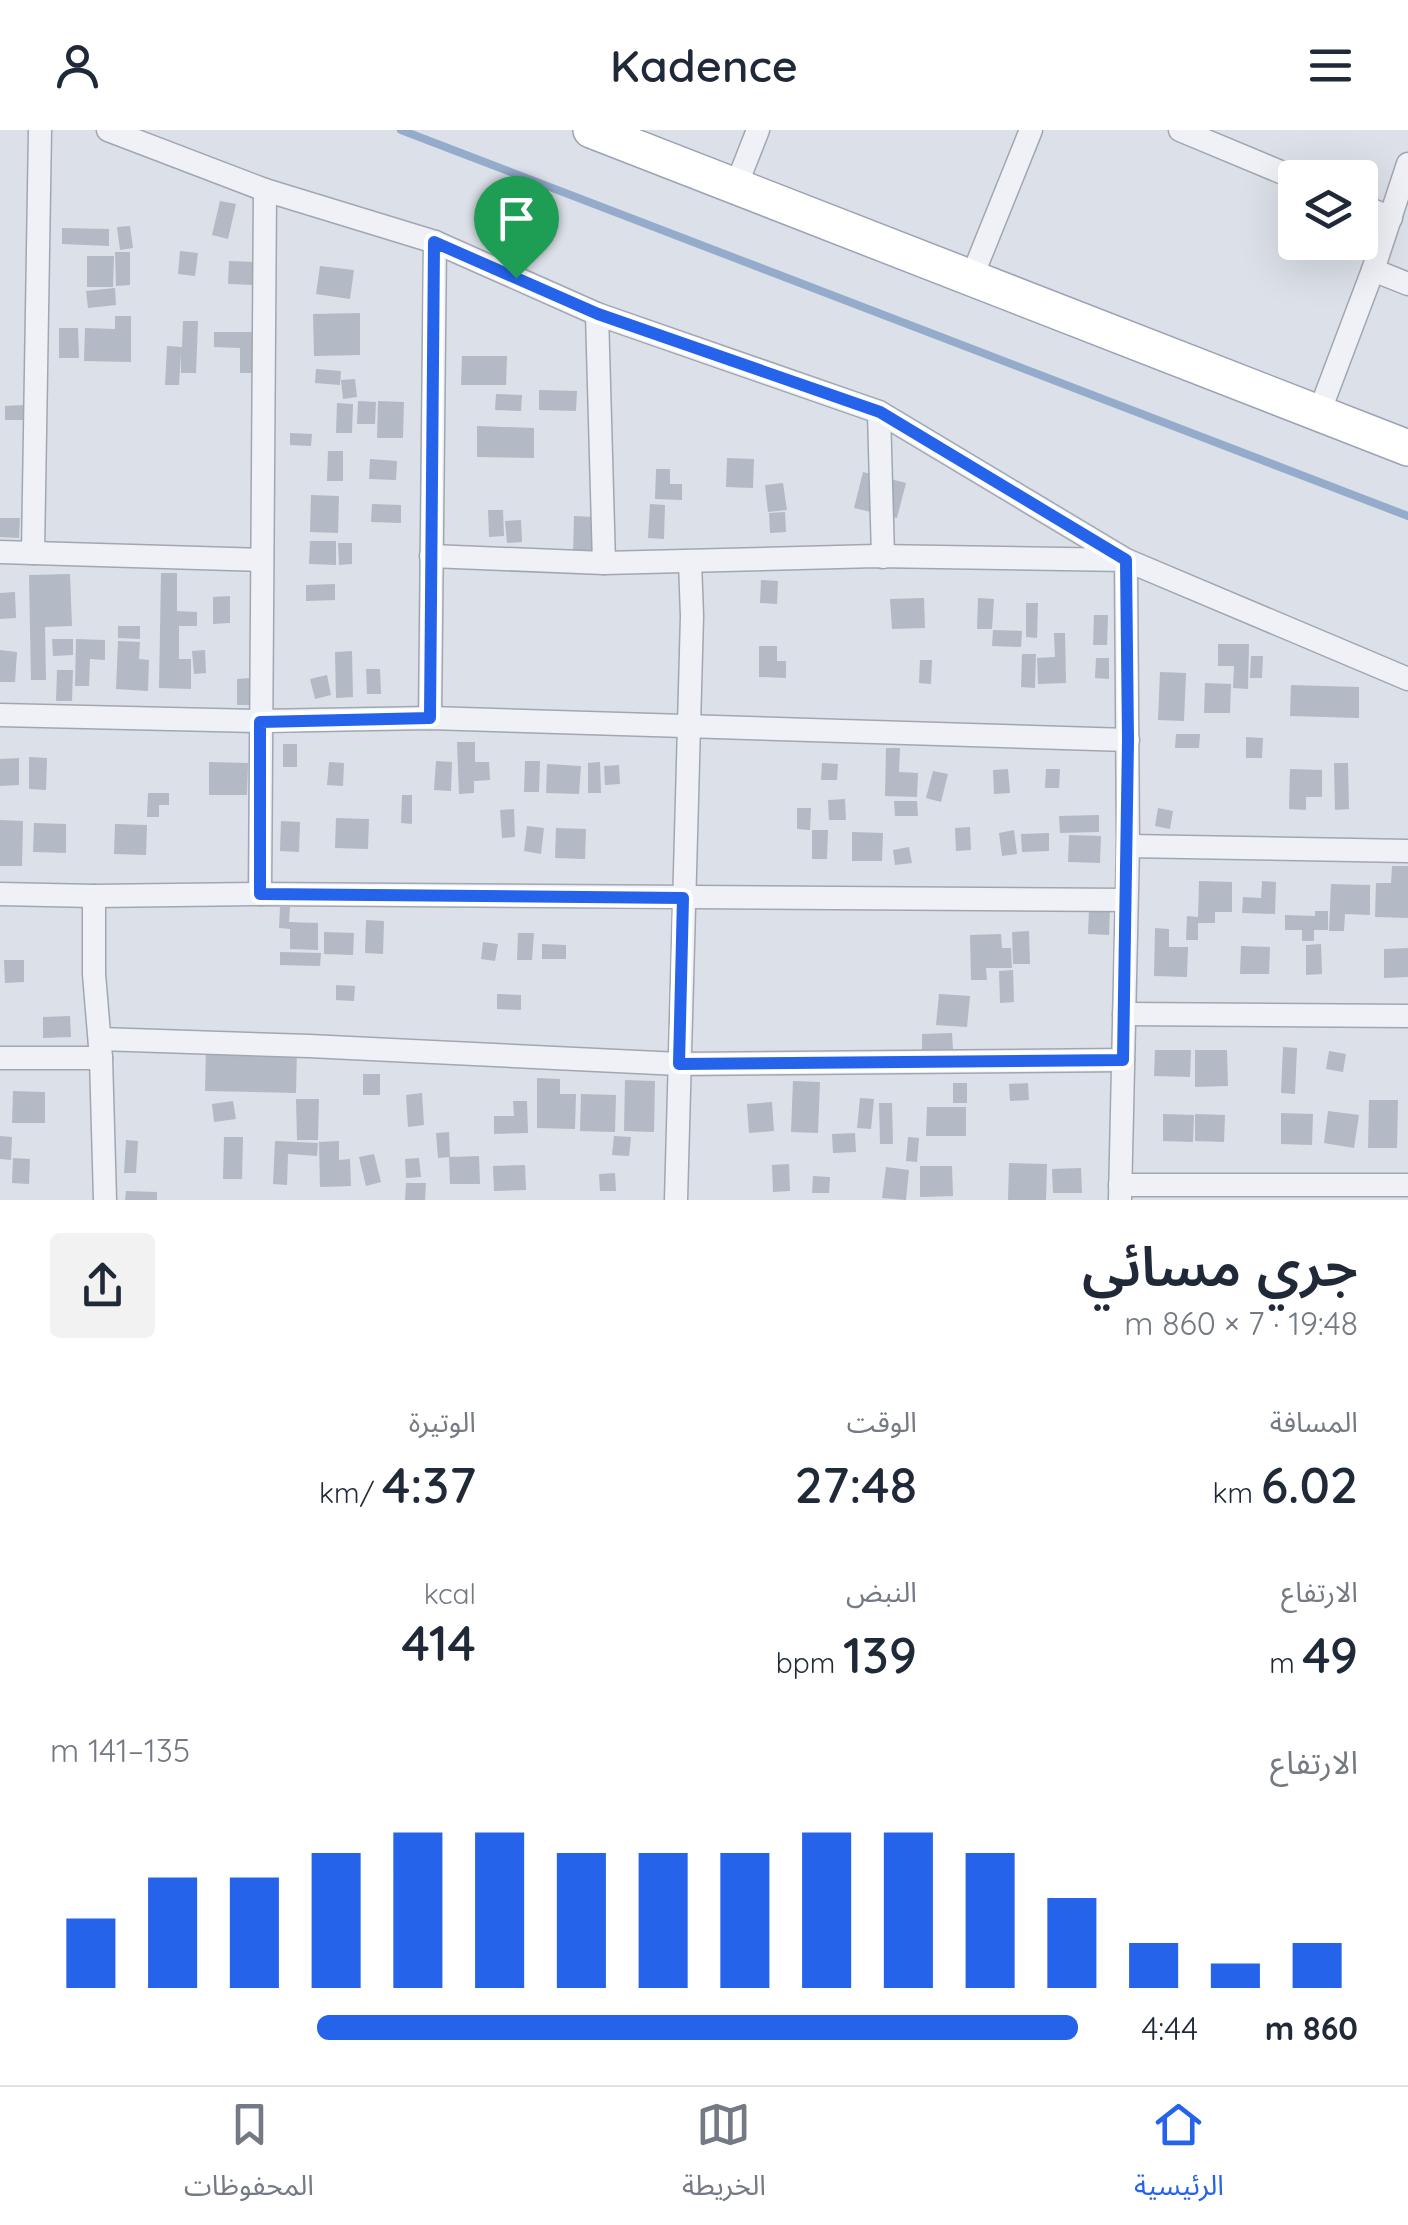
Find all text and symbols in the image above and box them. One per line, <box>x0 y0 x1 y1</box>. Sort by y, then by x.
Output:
text: Kadence <box>610 37 798 93</box>
icon: person <box>50 38 105 93</box>
icon: menu <box>1303 38 1358 93</box>
map controls <box>1278 160 1378 260</box>
button: layers <box>1278 160 1378 260</box>
pin <box>474 176 559 279</box>
icon: arrive <box>489 191 544 246</box>
text: جري مسائي <box>1082 1231 1358 1300</box>
button: share <box>50 1233 155 1338</box>
text: 19:48 · 7 × 860 m <box>1124 1303 1358 1343</box>
text: الوتيرة <box>409 1404 476 1439</box>
text: الوقت <box>847 1404 917 1439</box>
text: المسافة <box>1270 1404 1358 1439</box>
text: 4:37 <box>382 1453 476 1516</box>
text: 27:48 <box>794 1453 917 1516</box>
text: 6.02 <box>1261 1453 1358 1516</box>
text: /km <box>319 1475 382 1510</box>
text: km <box>1213 1475 1261 1510</box>
text: النبض <box>846 1574 917 1609</box>
text: الارتفاع <box>1281 1574 1358 1609</box>
text: kcal <box>424 1576 476 1611</box>
text: 414 <box>401 1611 476 1674</box>
text: 139 <box>843 1623 917 1686</box>
text: 49 <box>1302 1623 1358 1686</box>
text: bpm <box>776 1645 843 1680</box>
text: m <box>1269 1645 1302 1680</box>
text: 135–141 m <box>50 1730 190 1770</box>
text: الارتفاع <box>1270 1742 1358 1782</box>
text: 4:44 <box>1141 2008 1198 2048</box>
text: 860 m <box>1265 2008 1358 2048</box>
tab: المحفوظات <box>184 2097 314 2216</box>
tab: الخريطة <box>682 2097 766 2216</box>
tab: الرئيسية <box>1134 2097 1224 2216</box>

